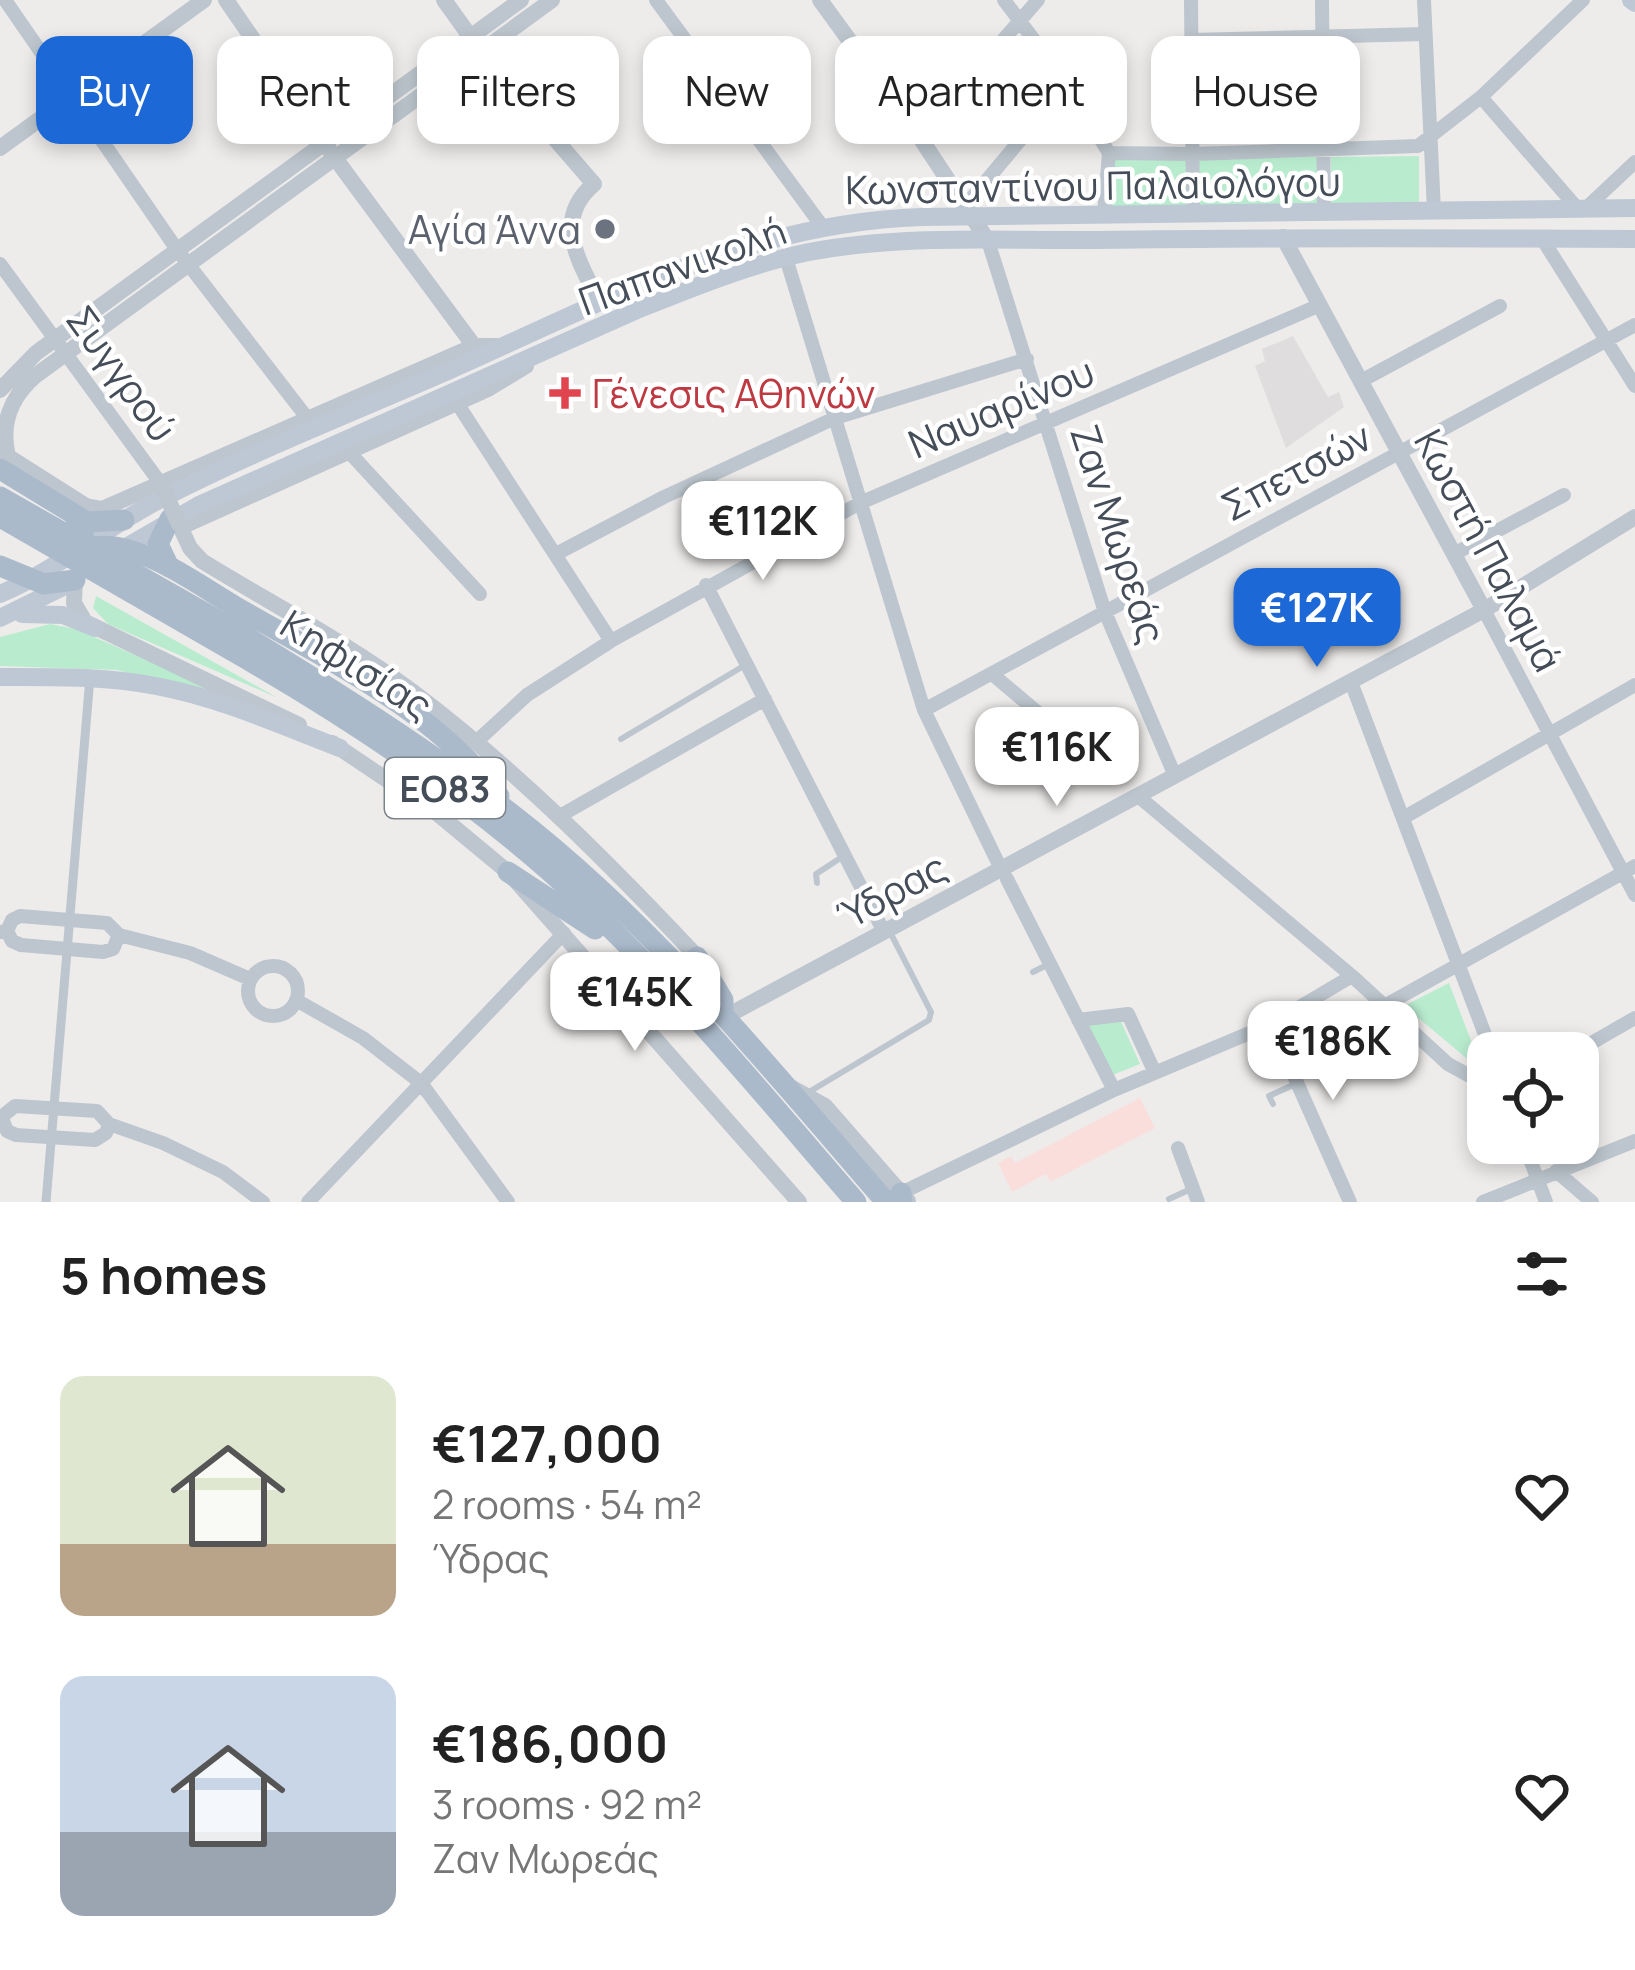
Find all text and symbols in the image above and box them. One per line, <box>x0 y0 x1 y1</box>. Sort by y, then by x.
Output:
chip: Buy <box>36 36 193 144</box>
chip: Rent <box>217 36 393 144</box>
chip: Filters <box>417 36 619 144</box>
chip: New <box>643 36 811 144</box>
chip: Apartment <box>835 36 1127 144</box>
chip: House <box>1151 36 1360 144</box>
street label: Κωνσταντίνου Παλαιολόγου <box>845 154 1341 216</box>
place label: Αγία Άννα <box>408 202 581 256</box>
street label: Παπανικολή <box>571 203 793 327</box>
marker: Αγία Άννα <box>592 216 618 242</box>
street label: Συγγρού <box>54 294 190 452</box>
street label: Ναυαρίνου <box>900 344 1102 470</box>
place label: Γένεσις Αθηνών <box>592 366 875 420</box>
marker: Γένεσις Αθηνών <box>549 377 581 409</box>
street label: Σπετσών <box>1212 409 1381 533</box>
street label: Ζαν Μωρεάς <box>1058 418 1180 650</box>
street label: Κωστή Παλαμά <box>1402 419 1576 681</box>
pin: €112K <box>679 481 847 583</box>
text: €112K <box>708 493 818 547</box>
pin: €127K <box>1233 568 1401 670</box>
text: €127K <box>1261 580 1373 634</box>
street label: Κηφισίας <box>271 596 443 732</box>
pin: €116K <box>973 707 1141 809</box>
text: €116K <box>1002 719 1112 773</box>
road number: ΕΟ83 <box>385 758 505 818</box>
street label: Ύδρας <box>826 840 956 942</box>
pin: €145K <box>551 952 719 1054</box>
text: €145K <box>577 964 693 1018</box>
pin: €186K <box>1249 1001 1417 1103</box>
text: €186K <box>1274 1013 1392 1067</box>
map controls <box>1467 1032 1599 1164</box>
button: locate <box>1467 1032 1599 1164</box>
text: 5 homes <box>60 1240 267 1309</box>
icon: filters <box>1509 1241 1575 1307</box>
text: €127,000 <box>432 1408 662 1477</box>
icon: home <box>156 1424 300 1568</box>
icon: heart <box>1509 1463 1575 1529</box>
text: 2 rooms · 54 m² <box>432 1477 702 1531</box>
text: Ύδρας <box>432 1531 550 1585</box>
text: €186,000 <box>432 1708 668 1777</box>
icon: home <box>156 1724 300 1868</box>
icon: heart <box>1509 1763 1575 1829</box>
text: 3 rooms · 92 m² <box>432 1777 702 1831</box>
text: Ζαν Μωρεάς <box>432 1831 659 1885</box>

